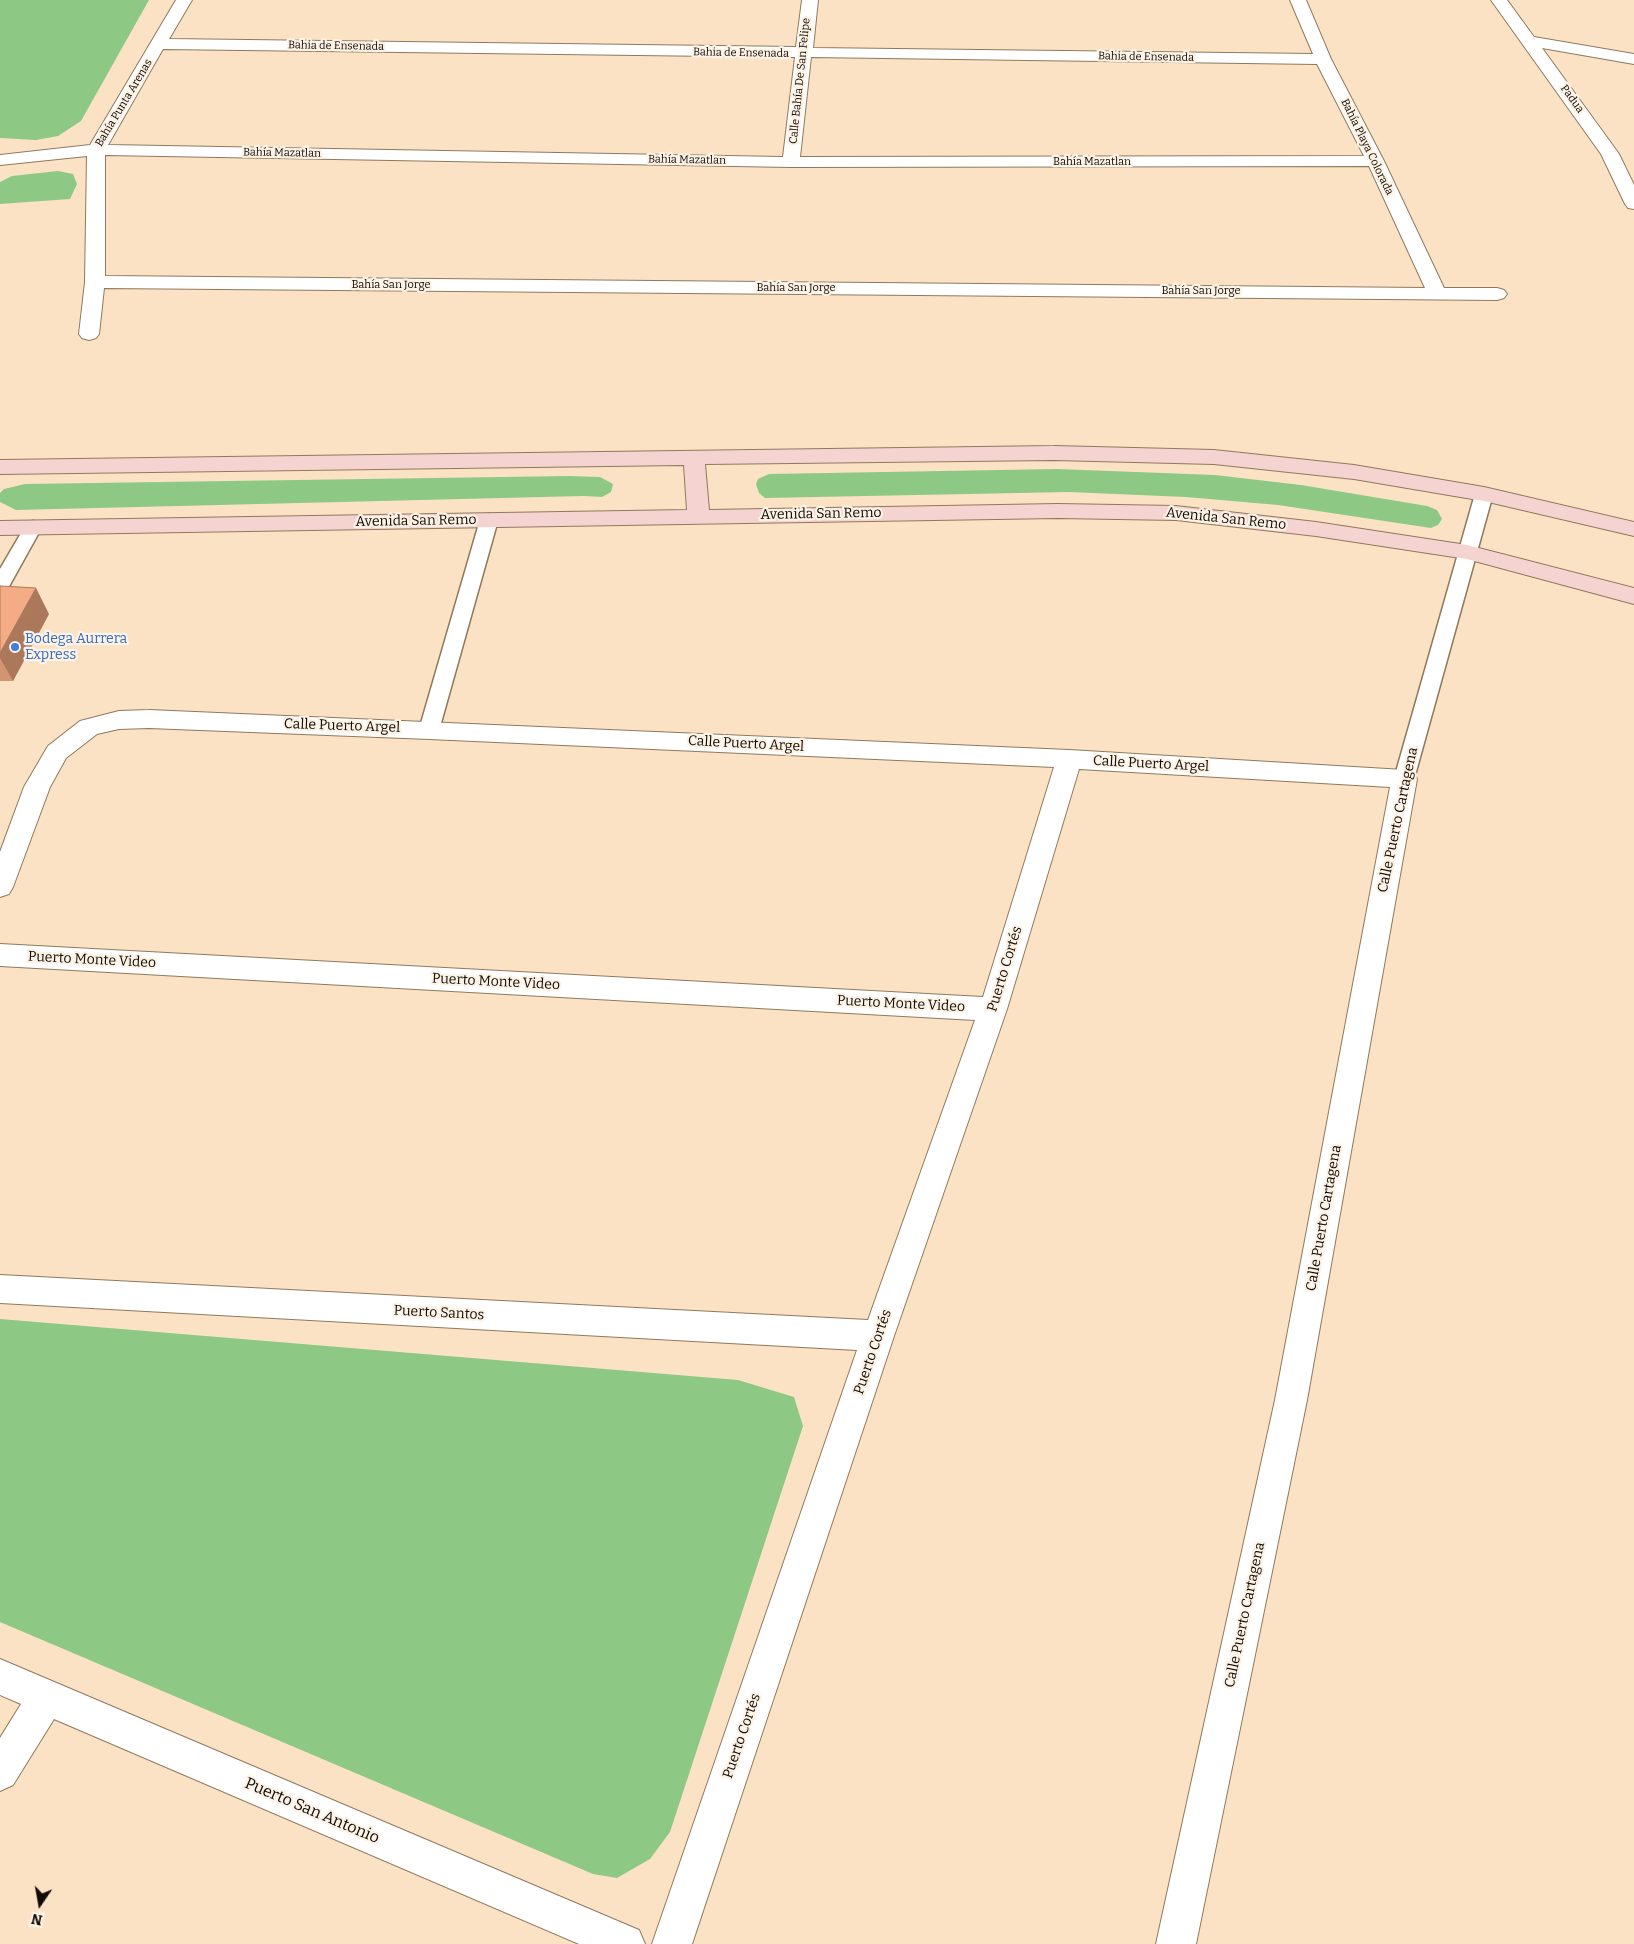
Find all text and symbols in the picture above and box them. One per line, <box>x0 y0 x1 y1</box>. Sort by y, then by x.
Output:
street label: Calle Bahía De San Felipe <box>787 17 813 145</box>
street label: Bahia de Ensenada <box>288 39 384 53</box>
street label: Bahia de Ensenada <box>693 46 789 60</box>
street label: Bahia de Ensenada <box>1098 50 1194 64</box>
street label: Bahía Punta Arenas <box>93 57 155 149</box>
street label: Padua <box>1557 82 1587 116</box>
street label: Bahía Playa Colorada <box>1338 97 1396 197</box>
street label: Bahía Mazatlan <box>243 146 321 160</box>
street label: Bahía Mazatlan <box>648 153 726 167</box>
street label: Bahía Mazatlan <box>1053 155 1131 169</box>
street label: Bahía San Jorge <box>351 278 431 292</box>
street label: Bahía San Jorge <box>756 281 836 295</box>
street label: Bahía San Jorge <box>1161 284 1241 298</box>
street label: Avenida San Remo <box>1165 504 1287 534</box>
street label: Avenida San Remo <box>760 505 882 523</box>
street label: Avenida San Remo <box>355 512 477 530</box>
place label: Bodega Aurrera Express <box>25 631 127 664</box>
marker: Bodega Aurrera Express <box>9 641 21 653</box>
street label: Calle Puerto Argel <box>284 716 400 736</box>
street label: Calle Puerto Argel <box>688 733 804 755</box>
street label: Calle Puerto Cartagena <box>1374 746 1422 894</box>
street label: Calle Puerto Argel <box>1093 753 1209 775</box>
street label: Puerto Cortés <box>984 924 1026 1014</box>
street label: Puerto Monte Video <box>28 948 156 972</box>
street label: Puerto Monte Video <box>432 970 560 994</box>
street label: Puerto Monte Video <box>837 992 965 1016</box>
street label: Calle Puerto Cartagena <box>1303 1144 1345 1292</box>
street label: Puerto Santos <box>393 1302 485 1324</box>
street label: Puerto Cortés <box>851 1307 895 1397</box>
street label: Calle Puerto Cartagena <box>1221 1541 1269 1689</box>
street label: Puerto Cortés <box>720 1691 764 1781</box>
street label: Puerto San Antonio <box>242 1774 382 1848</box>
north arrow <box>15 1879 65 1929</box>
text: N <box>30 1910 44 1929</box>

